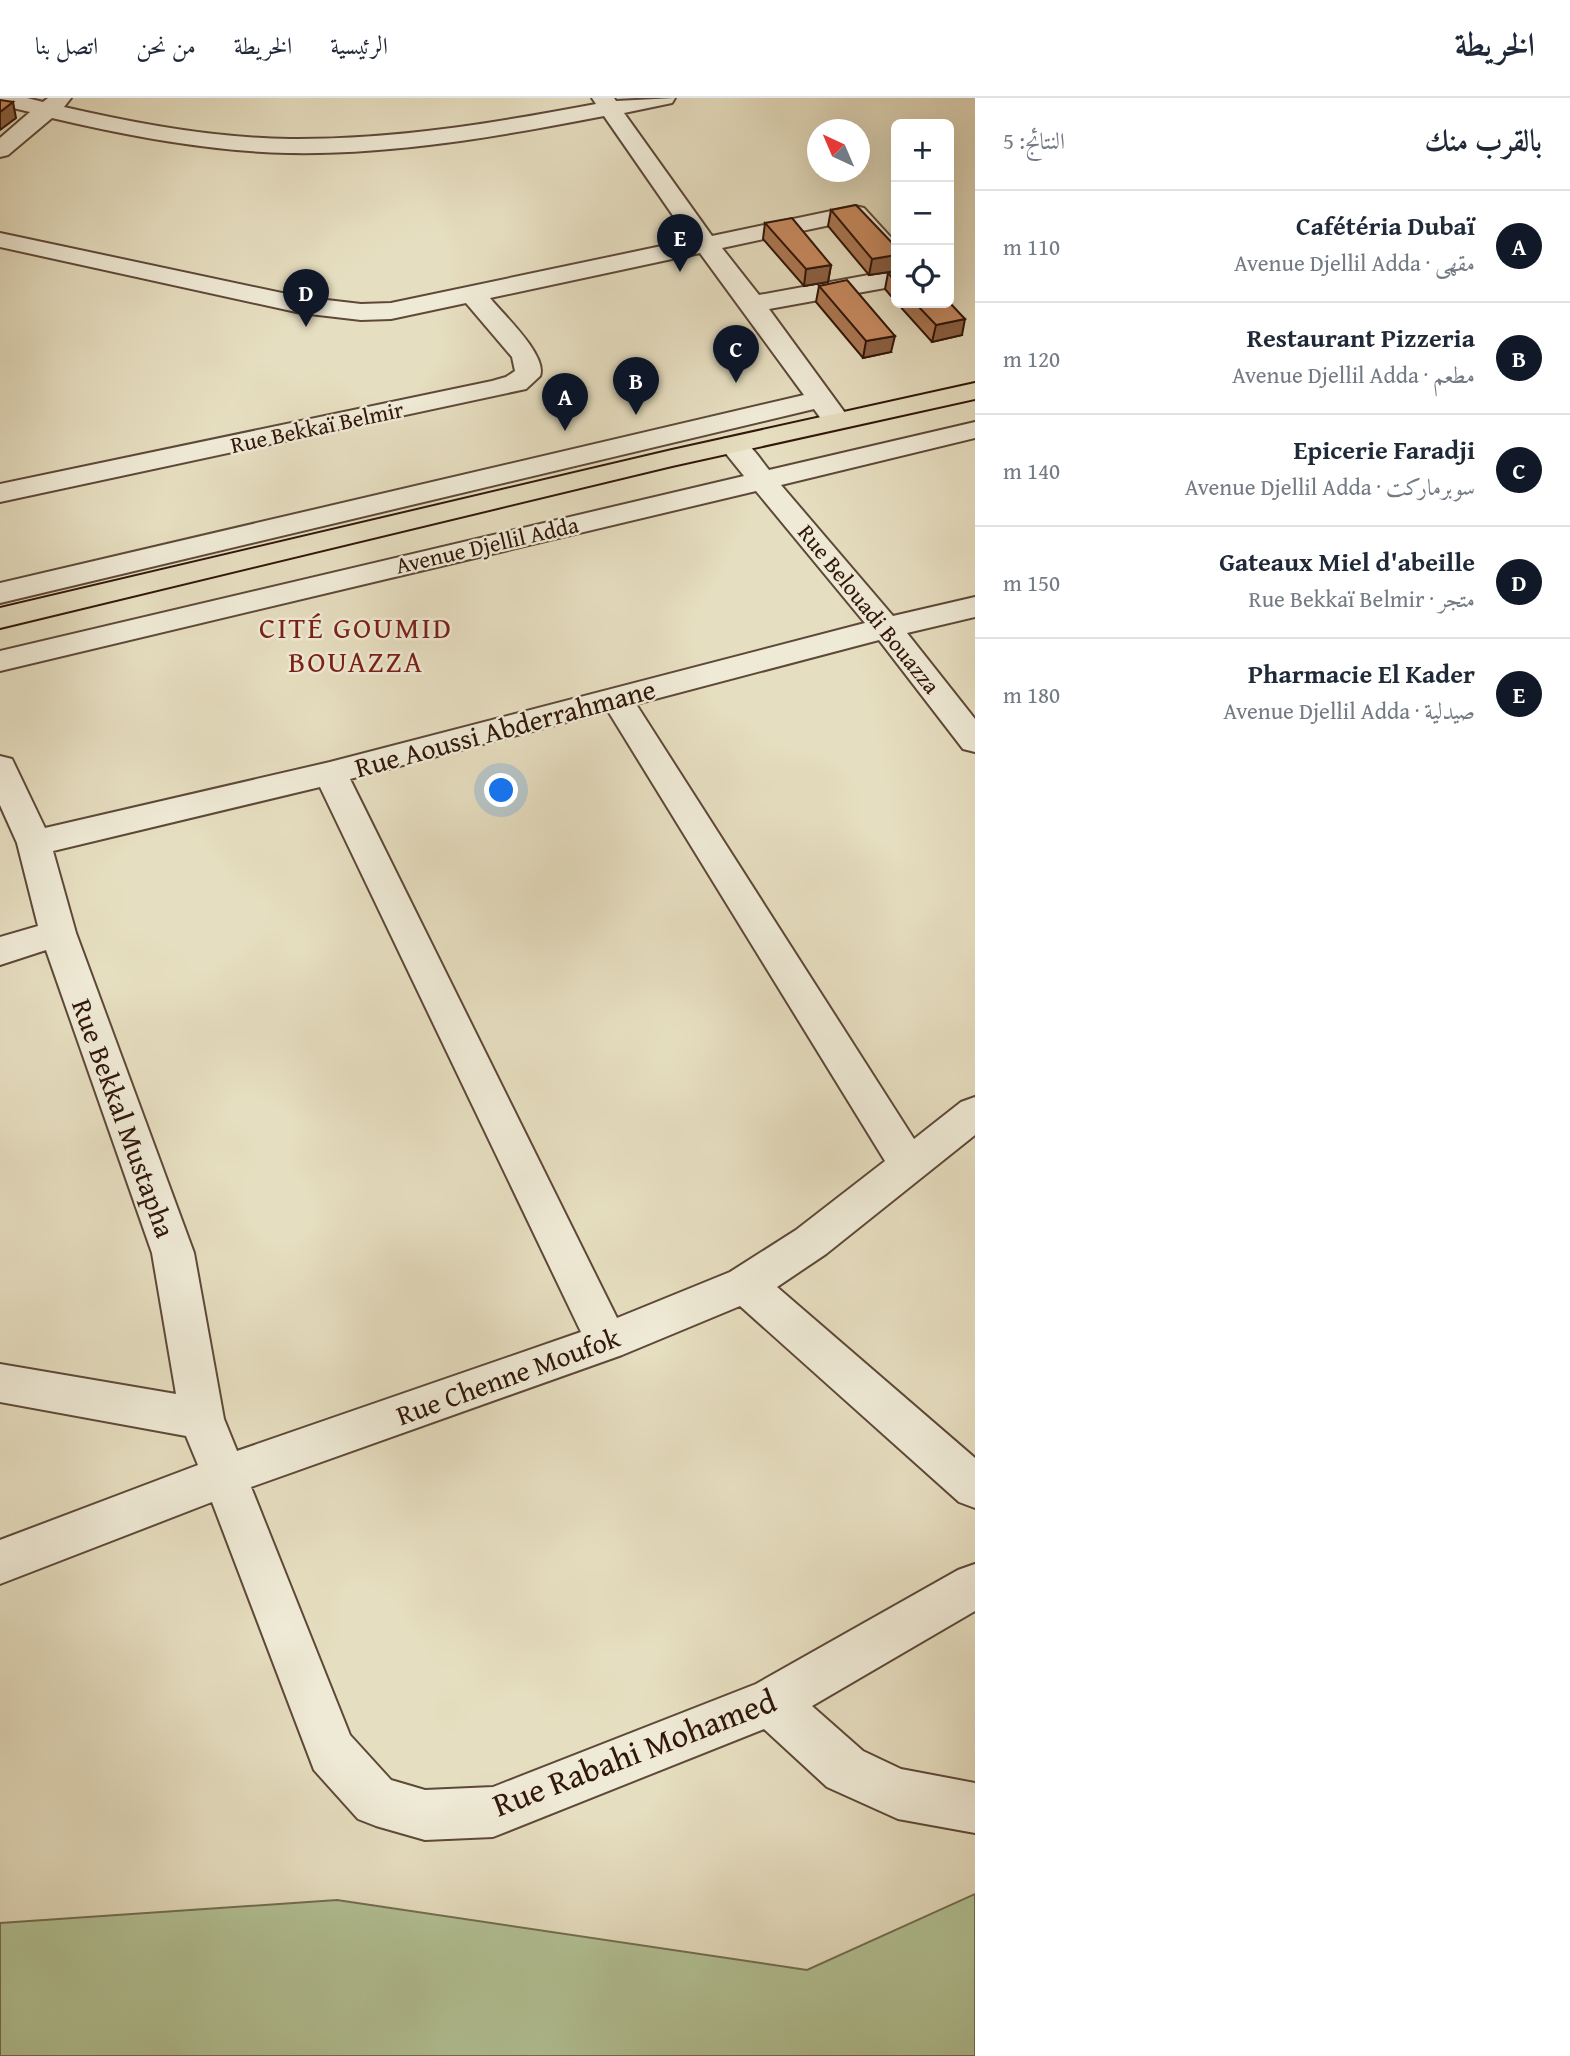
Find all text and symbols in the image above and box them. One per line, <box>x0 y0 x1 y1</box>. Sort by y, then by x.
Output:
text: الخريطة <box>1455 20 1535 68</box>
text: اتصل بنا <box>35 28 98 63</box>
text: من نحن <box>136 28 196 63</box>
text: الخريطة <box>234 28 292 63</box>
text: الرئيسية <box>330 28 388 63</box>
text: بالقرب منك <box>1425 118 1542 162</box>
north arrow <box>807 119 870 182</box>
map controls <box>891 119 954 308</box>
button: + <box>891 119 954 182</box>
text: النتائج: 5 <box>1003 124 1065 157</box>
button: − <box>891 182 954 245</box>
text: Cafétéria Dubaï <box>1296 206 1475 245</box>
pin: E <box>657 214 703 272</box>
text: 110 m <box>1003 230 1060 263</box>
text: A <box>1512 230 1526 263</box>
button: locate <box>891 245 954 308</box>
text: مقهى · Avenue Djellil Adda <box>1234 246 1475 279</box>
pin: D <box>283 269 329 327</box>
text: Restaurant Pizzeria <box>1247 318 1475 357</box>
pin: C <box>713 325 759 383</box>
text: 120 m <box>1003 342 1060 375</box>
text: B <box>1512 342 1526 375</box>
pin: B <box>613 357 659 415</box>
text: مطعم · Avenue Djellil Adda <box>1232 358 1475 391</box>
pin: A <box>542 373 588 431</box>
street label: Rue Bekkaï Belmir <box>227 392 407 461</box>
text: Epicerie Faradji <box>1293 430 1475 469</box>
text: 140 m <box>1003 454 1060 487</box>
text: C <box>1513 454 1526 487</box>
text: سوبرماركت · Avenue Djellil Adda <box>1185 470 1475 503</box>
street label: Avenue Djellil Adda <box>392 507 582 582</box>
street label: Rue Belouadi Bouazza <box>791 517 948 701</box>
text: Gateaux Miel d'abeille <box>1219 542 1475 581</box>
text: 150 m <box>1003 566 1060 599</box>
text: D <box>1512 566 1527 599</box>
text: متجر · Rue Bekkaï Belmir <box>1248 582 1475 615</box>
district label: CITÉ GOUMID BOUAZZA <box>259 605 453 683</box>
text: Pharmacie El Kader <box>1248 654 1475 693</box>
street label: Rue Aoussi Abderrahmane <box>350 668 660 787</box>
text: 180 m <box>1003 678 1060 711</box>
text: E <box>1513 678 1525 711</box>
text: صيدلية · Avenue Djellil Adda <box>1223 694 1475 727</box>
your location <box>484 773 518 807</box>
street label: Rue Bekkal Mustapha <box>62 993 187 1244</box>
street label: Rue Chenne Moufok <box>390 1316 626 1435</box>
street label: Rue Rabahi Mohamed <box>485 1676 783 1828</box>

